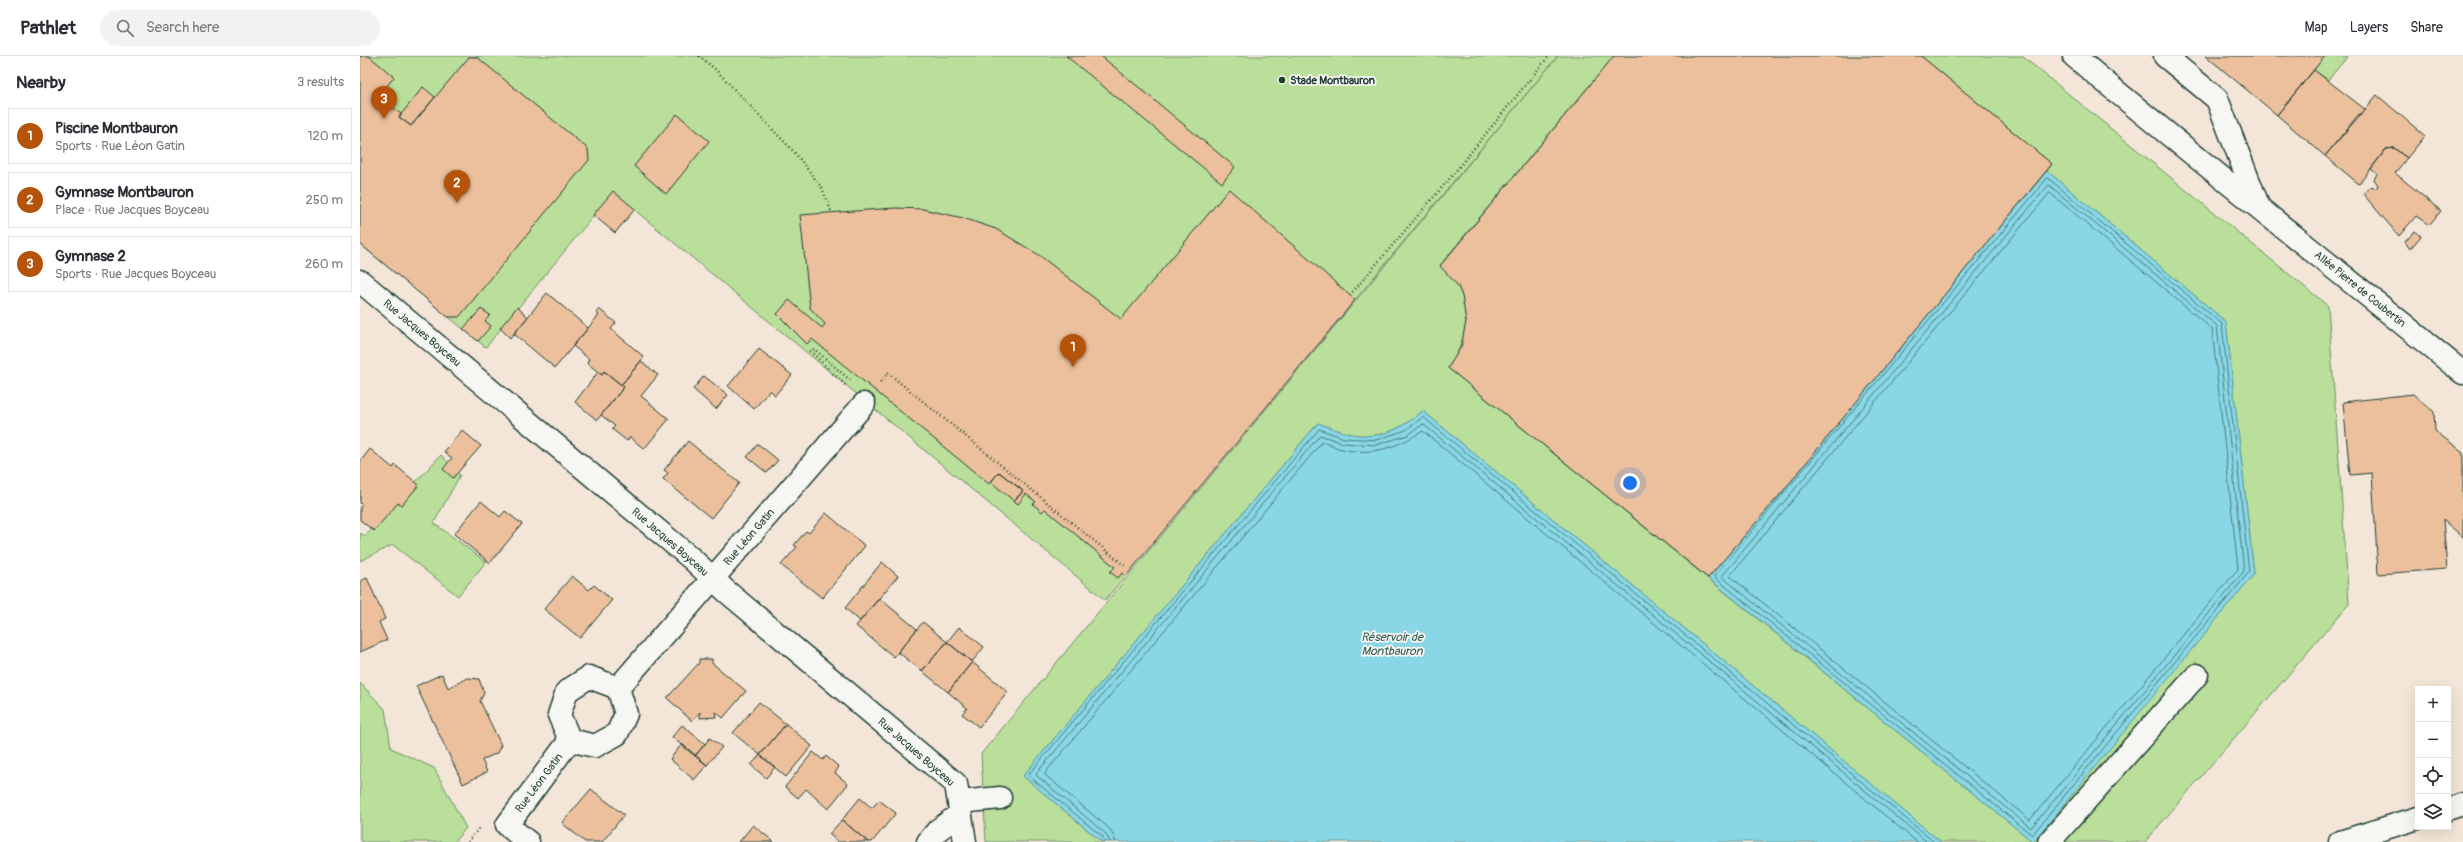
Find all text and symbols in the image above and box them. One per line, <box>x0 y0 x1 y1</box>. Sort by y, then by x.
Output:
search box <box>100 10 380 46</box>
text: Pathlet <box>20 16 76 40</box>
icon: search <box>114 17 136 39</box>
text: Search here <box>146 18 219 37</box>
text: Map <box>2305 19 2328 36</box>
text: Layers <box>2350 19 2388 36</box>
text: Share <box>2410 19 2443 36</box>
text: Nearby <box>16 72 65 93</box>
text: 3 results <box>297 74 344 90</box>
place label: Stade Montbauron <box>1290 74 1375 87</box>
marker: Stade Montbauron <box>1277 75 1287 85</box>
pin: 3 <box>371 86 397 119</box>
text: Piscine Montbauron <box>55 119 178 138</box>
text: 1 <box>27 128 33 144</box>
text: 120 m <box>307 128 343 144</box>
text: Sports · Rue Léon Gatin <box>55 138 185 154</box>
pin: 2 <box>444 170 470 203</box>
text: Gymnase Montbauron <box>55 183 194 202</box>
text: 2 <box>26 192 34 208</box>
text: 250 m <box>305 192 343 208</box>
text: Place · Rue Jacques Boyceau <box>55 202 209 218</box>
text: Gymnase 2 <box>55 247 126 266</box>
street label: Allée Pierre de Coubertin <box>2312 248 2408 330</box>
text: 3 <box>26 256 34 272</box>
text: 260 m <box>305 256 343 272</box>
text: Sports · Rue Jacques Boyceau <box>55 266 216 282</box>
street label: Rue Jacques Boyceau <box>381 297 463 369</box>
pin: 1 <box>1060 334 1086 367</box>
your location <box>1620 473 1640 493</box>
street label: Rue Jacques Boyceau <box>629 505 711 579</box>
street label: Rue Léon Gatin <box>721 506 777 568</box>
water label: Réservoir de Montbauron <box>1361 630 1424 659</box>
map controls <box>2415 686 2451 830</box>
button: + <box>2415 686 2451 722</box>
street label: Rue Jacques Boyceau <box>875 715 957 789</box>
button: − <box>2415 722 2451 758</box>
street label: Rue Léon Gatin <box>513 751 565 815</box>
button: locate <box>2415 758 2451 794</box>
button: layers <box>2415 794 2451 830</box>

